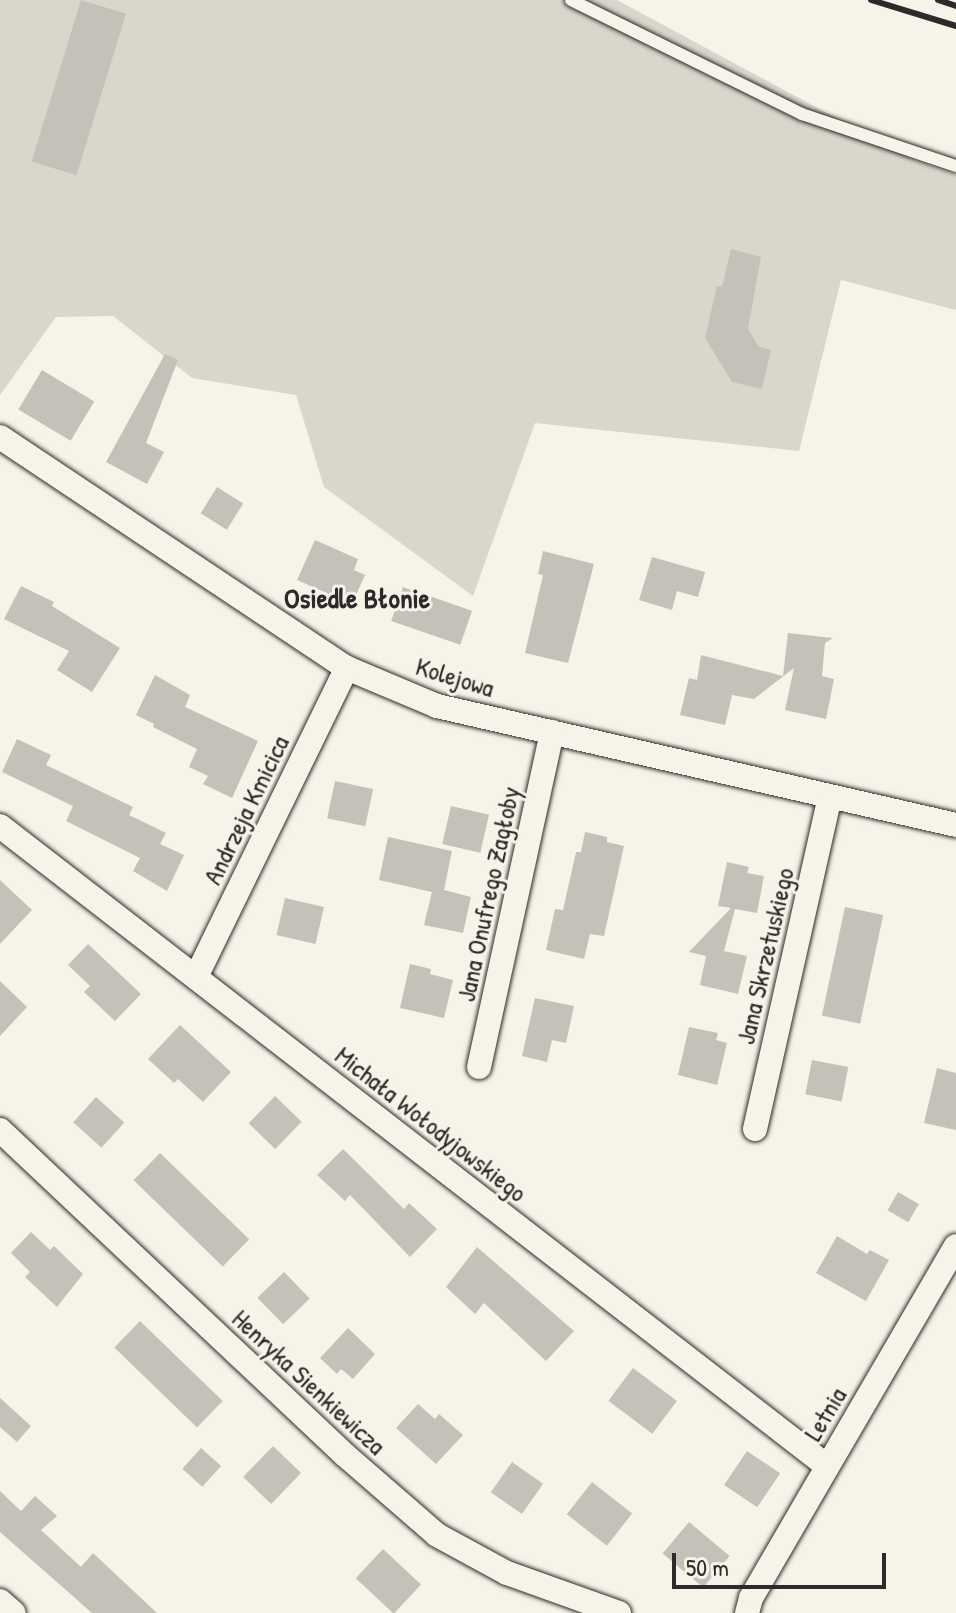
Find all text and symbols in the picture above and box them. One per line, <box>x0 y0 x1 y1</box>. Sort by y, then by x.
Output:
district label: Osiedle Błonie <box>284 581 430 615</box>
street label: Kolejowa <box>412 650 498 704</box>
street label: Andrzeja Kmicica <box>197 731 295 889</box>
street label: Jana Onufrego Zagłoby <box>450 784 526 1004</box>
street label: Jana Skrzetuskiego <box>730 865 800 1047</box>
street label: Michała Wołodyjowskiego <box>329 1040 533 1208</box>
street label: Henryka Sienkiewicza <box>226 1303 392 1461</box>
street label: Letnia <box>797 1382 853 1446</box>
scale bar <box>676 1537 890 1587</box>
text: 50 m <box>686 1551 729 1583</box>

